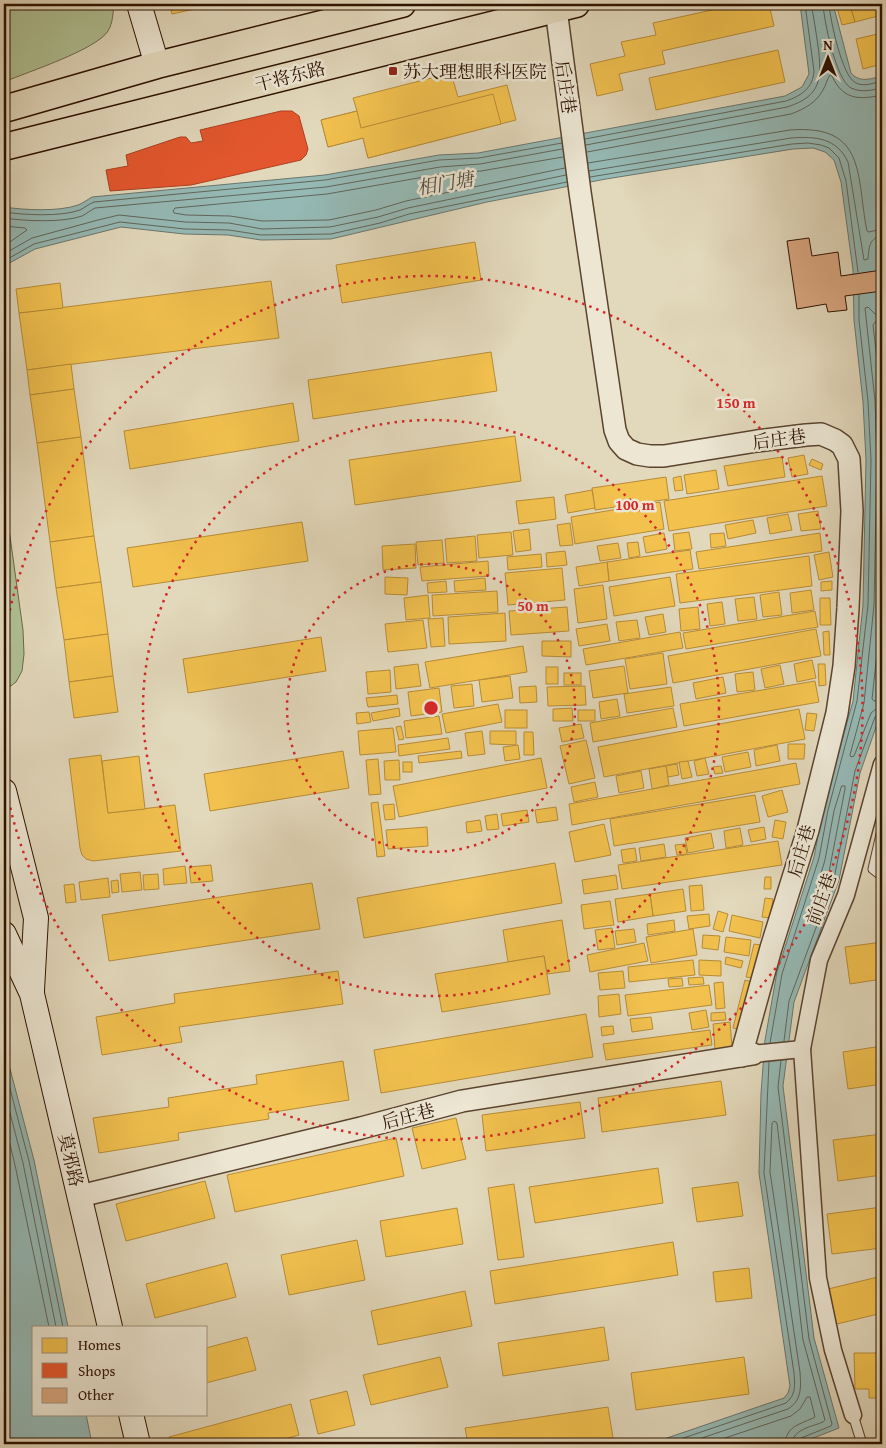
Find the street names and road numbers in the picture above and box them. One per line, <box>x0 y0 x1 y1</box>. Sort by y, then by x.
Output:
street label: 干将东路 <box>252 54 328 98</box>
street label: 后庄巷 <box>549 58 583 116</box>
street label: 后庄巷 <box>751 422 807 456</box>
street label: 后庄巷 <box>780 821 822 881</box>
street label: 前庄巷 <box>799 869 843 929</box>
street label: 后庄巷 <box>378 1096 438 1136</box>
street label: 莫邪路 <box>52 1131 90 1189</box>

